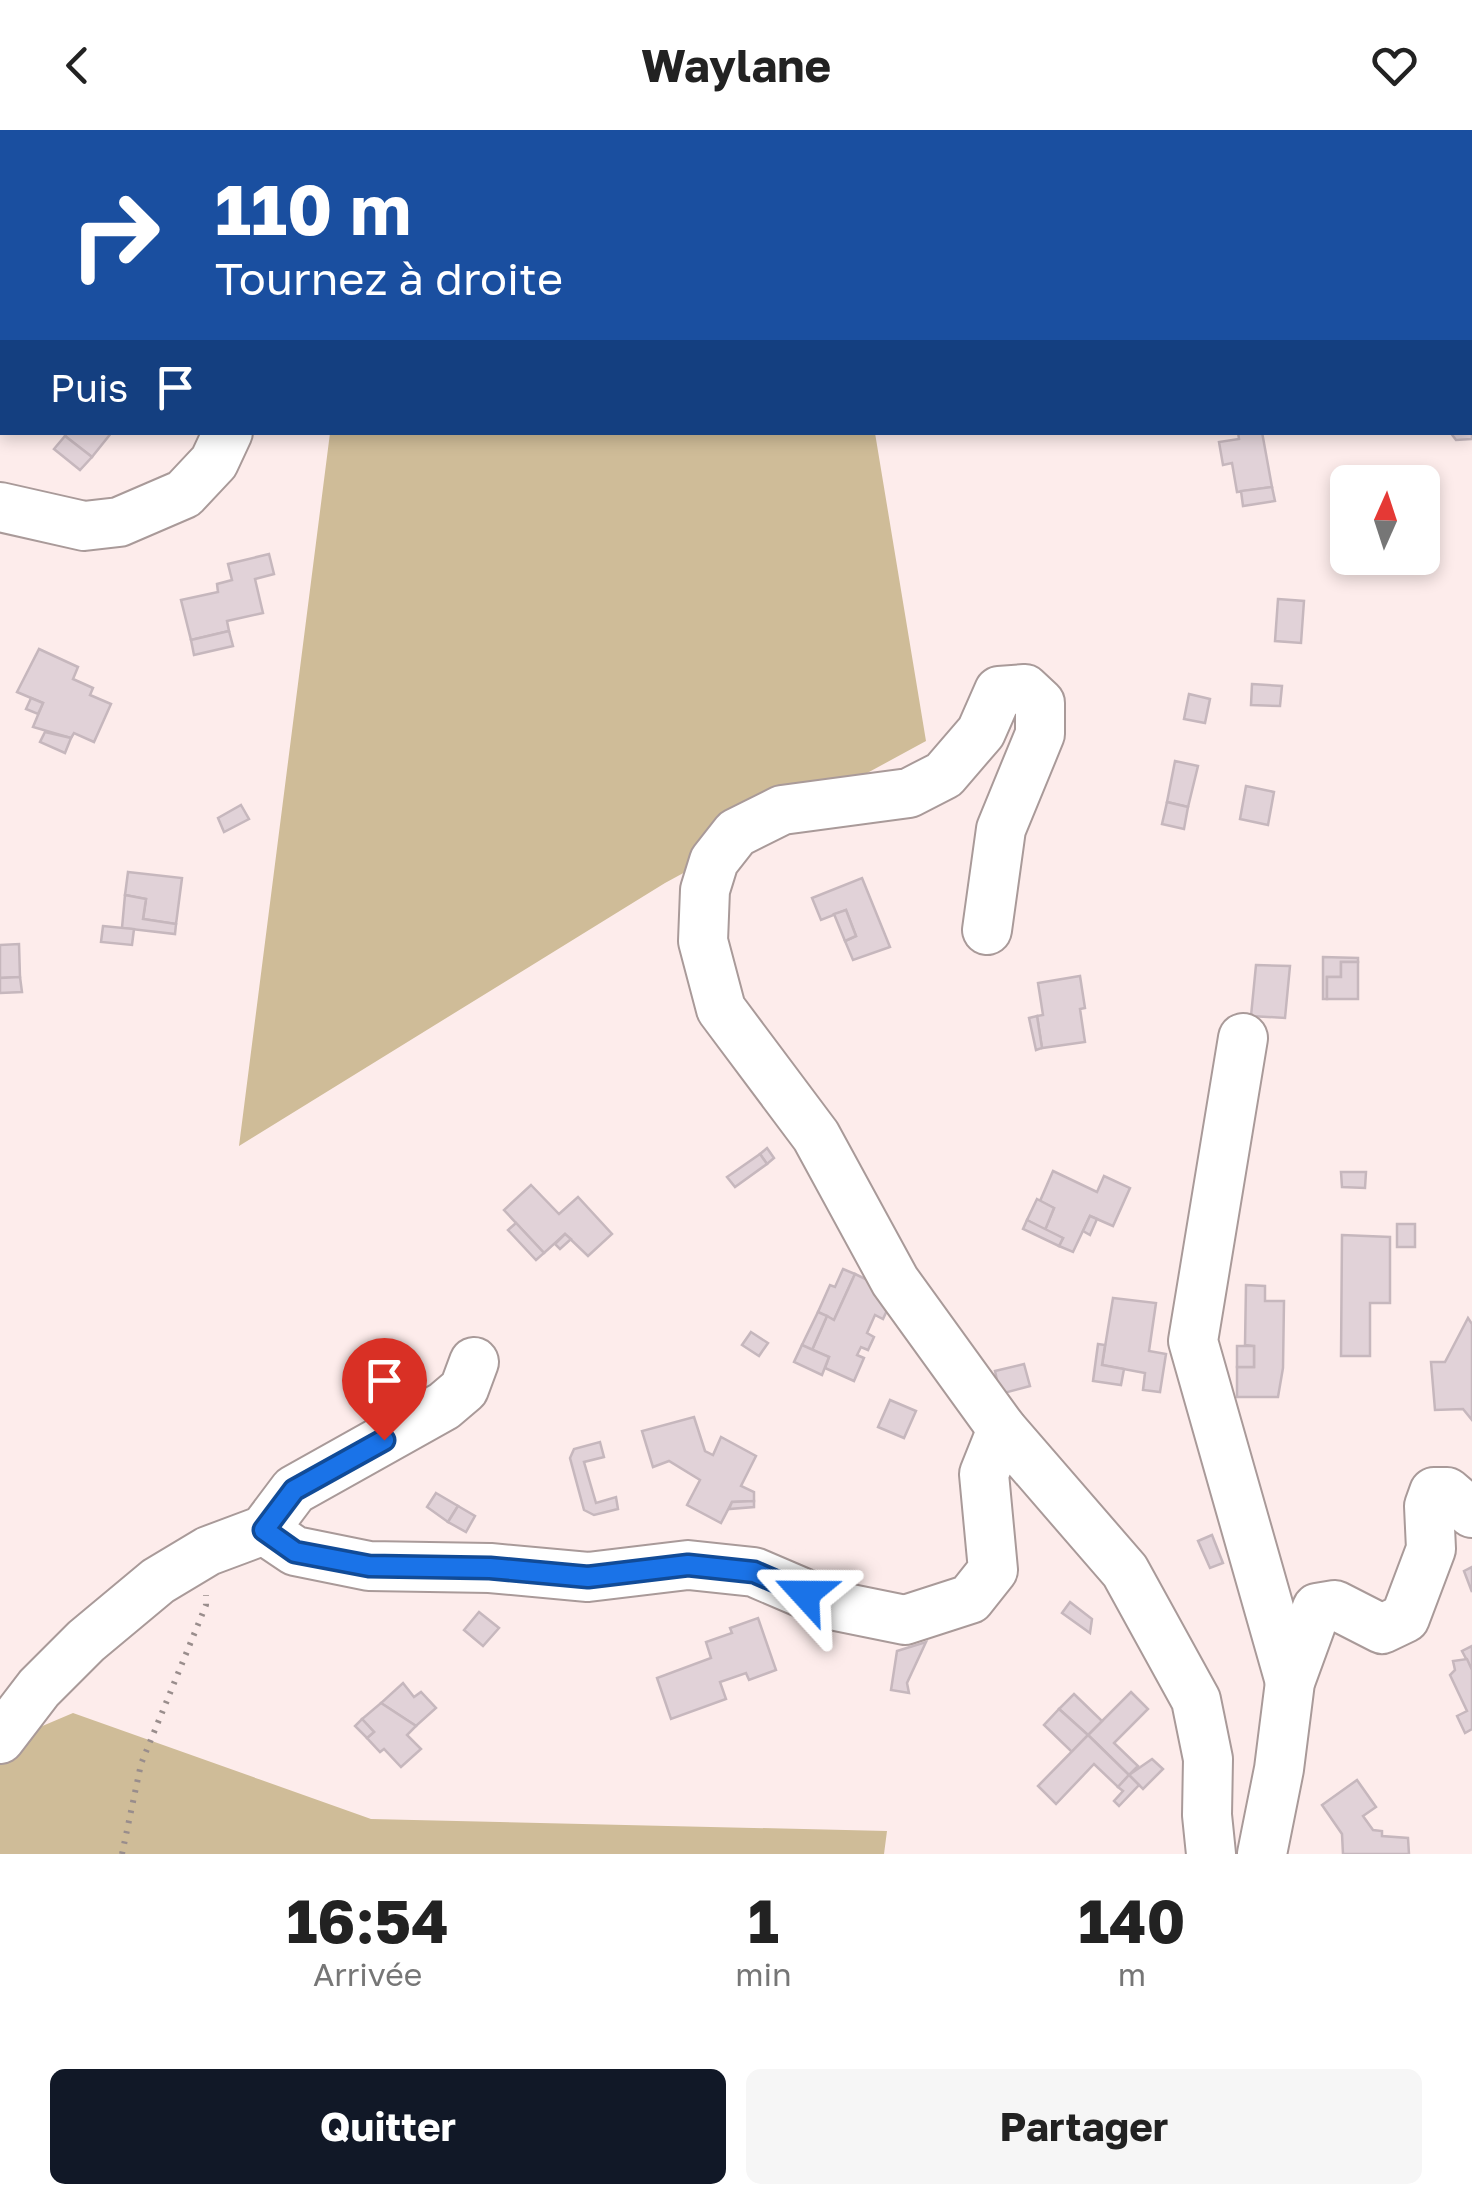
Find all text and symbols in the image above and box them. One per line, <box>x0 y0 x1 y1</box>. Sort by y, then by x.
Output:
icon: back <box>50 38 105 93</box>
text: Waylane <box>641 38 831 92</box>
icon: heart <box>1367 38 1422 93</box>
text: 110 m <box>215 166 411 250</box>
icon: right <box>50 170 180 300</box>
text: Tournez à droite <box>215 251 563 305</box>
icon: arrive <box>148 360 203 415</box>
text: Puis <box>50 365 128 410</box>
north arrow <box>1330 465 1440 575</box>
map controls <box>1330 465 1440 575</box>
pin <box>342 1338 427 1441</box>
icon: arrive <box>357 1353 412 1408</box>
position arrow <box>753 1542 857 1646</box>
text: 16:54 <box>286 1884 449 1956</box>
text: 1 <box>748 1884 779 1956</box>
text: 140 <box>1078 1884 1186 1956</box>
text: Arrivée <box>313 1955 422 1993</box>
text: min <box>735 1955 792 1993</box>
text: m <box>1118 1955 1146 1993</box>
button: Quitter <box>50 2069 726 2184</box>
button: Partager <box>746 2069 1422 2184</box>

